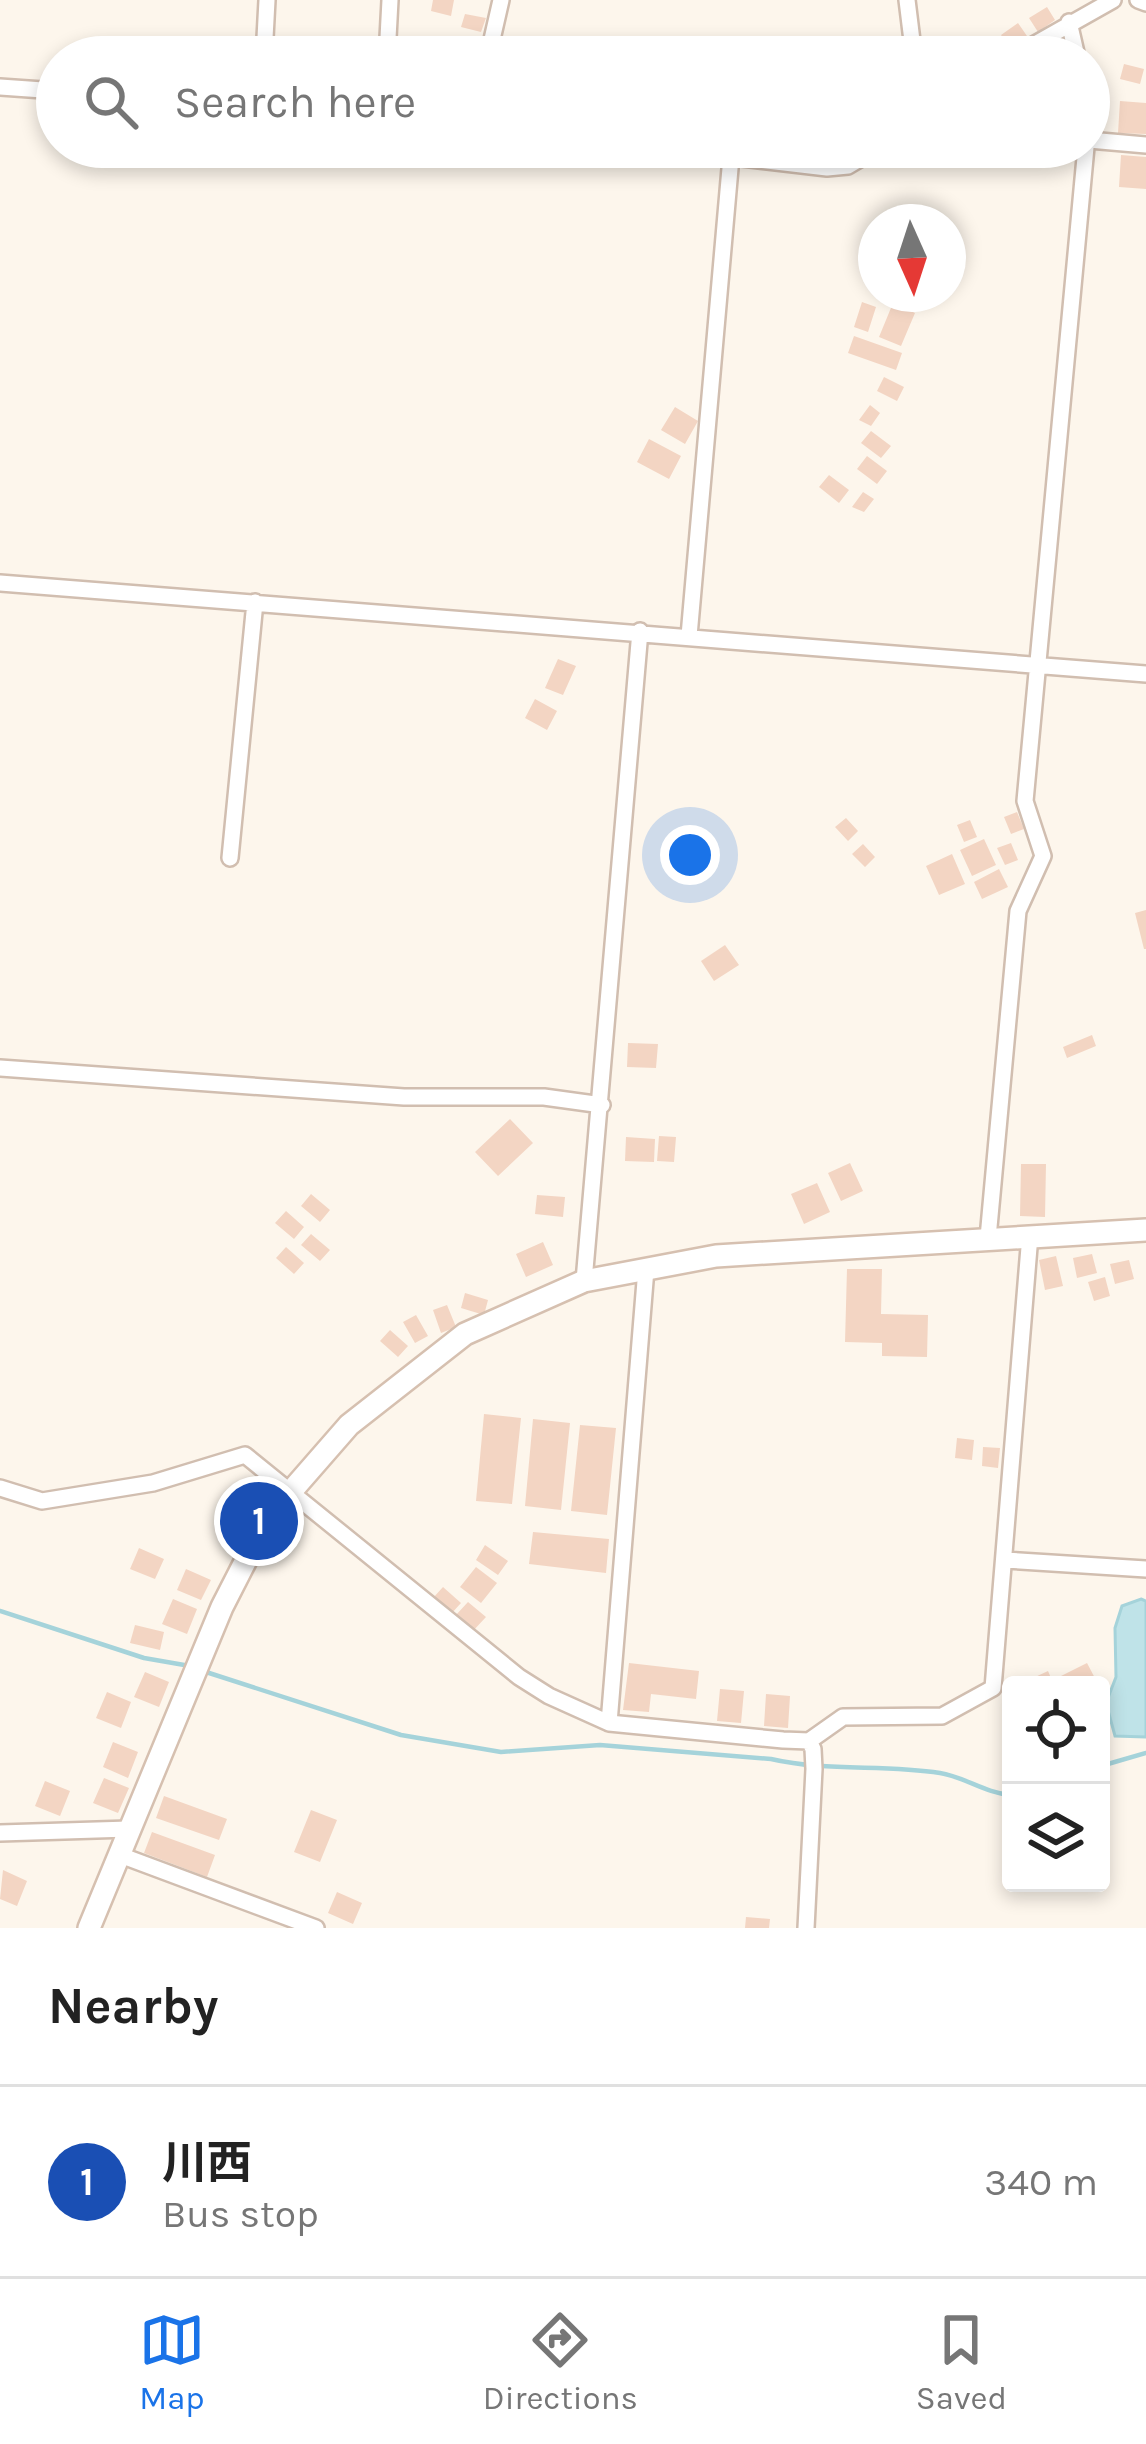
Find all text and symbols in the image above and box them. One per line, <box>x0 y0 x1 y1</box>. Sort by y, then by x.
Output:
search box <box>36 36 1110 168</box>
icon: search <box>78 69 144 135</box>
text: Search here <box>174 76 416 128</box>
north arrow <box>858 204 966 312</box>
your location <box>660 825 720 885</box>
pin: 1 <box>220 1476 298 1566</box>
map controls <box>1002 1676 1110 1892</box>
button: locate <box>1002 1676 1110 1784</box>
button: layers <box>1002 1784 1110 1892</box>
text: Nearby <box>48 1976 218 2036</box>
text: 川西 <box>162 2137 252 2189</box>
text: 1 <box>80 2159 94 2205</box>
text: 340 m <box>984 2159 1098 2205</box>
text: Bus stop <box>162 2191 319 2237</box>
tab: Map <box>139 2307 205 2417</box>
tab: Directions <box>483 2307 638 2417</box>
tab: Saved <box>916 2307 1007 2417</box>

